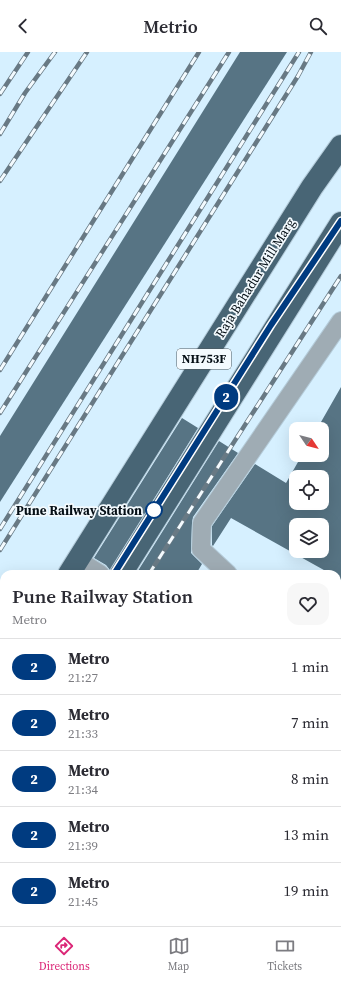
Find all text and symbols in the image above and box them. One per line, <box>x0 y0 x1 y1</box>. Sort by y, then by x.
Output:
text: Metrio <box>143 14 198 39</box>
icon: back <box>12 15 34 37</box>
icon: search <box>307 15 329 37</box>
street label: Raja Bahadur Mill Marg <box>211 215 299 341</box>
road number: NH753F <box>177 349 231 369</box>
line badge: 2 <box>213 384 239 410</box>
text: 2 <box>222 387 230 407</box>
north arrow <box>289 422 329 462</box>
map controls <box>289 422 329 558</box>
button: locate <box>289 470 329 510</box>
marker: Pune Railway Station <box>145 501 163 519</box>
place label: Pune Railway Station <box>16 502 142 519</box>
button: layers <box>289 518 329 558</box>
text: Pune Railway Station <box>12 583 193 609</box>
button: heart <box>287 583 329 625</box>
text: Metro <box>12 611 47 628</box>
text: Metro <box>68 648 109 669</box>
text: 1 min <box>291 656 329 677</box>
text: 2 <box>30 657 38 677</box>
text: 21:27 <box>68 669 98 686</box>
text: Metro <box>68 704 109 725</box>
text: 7 min <box>291 712 329 733</box>
text: 2 <box>30 713 38 733</box>
text: 21:33 <box>68 725 98 742</box>
text: Metro <box>68 760 109 781</box>
text: 8 min <box>291 768 329 789</box>
text: 2 <box>30 769 38 789</box>
text: 21:34 <box>68 781 98 798</box>
text: Metro <box>68 816 109 837</box>
text: 13 min <box>283 824 329 845</box>
text: 2 <box>30 825 38 845</box>
text: 21:39 <box>68 837 98 854</box>
text: Metro <box>68 872 109 893</box>
text: 19 min <box>283 880 329 901</box>
text: 2 <box>30 881 38 901</box>
text: 21:45 <box>68 893 98 910</box>
tab: Directions <box>39 935 90 974</box>
tab: Map <box>168 935 190 974</box>
tab: Tickets <box>267 935 302 974</box>

